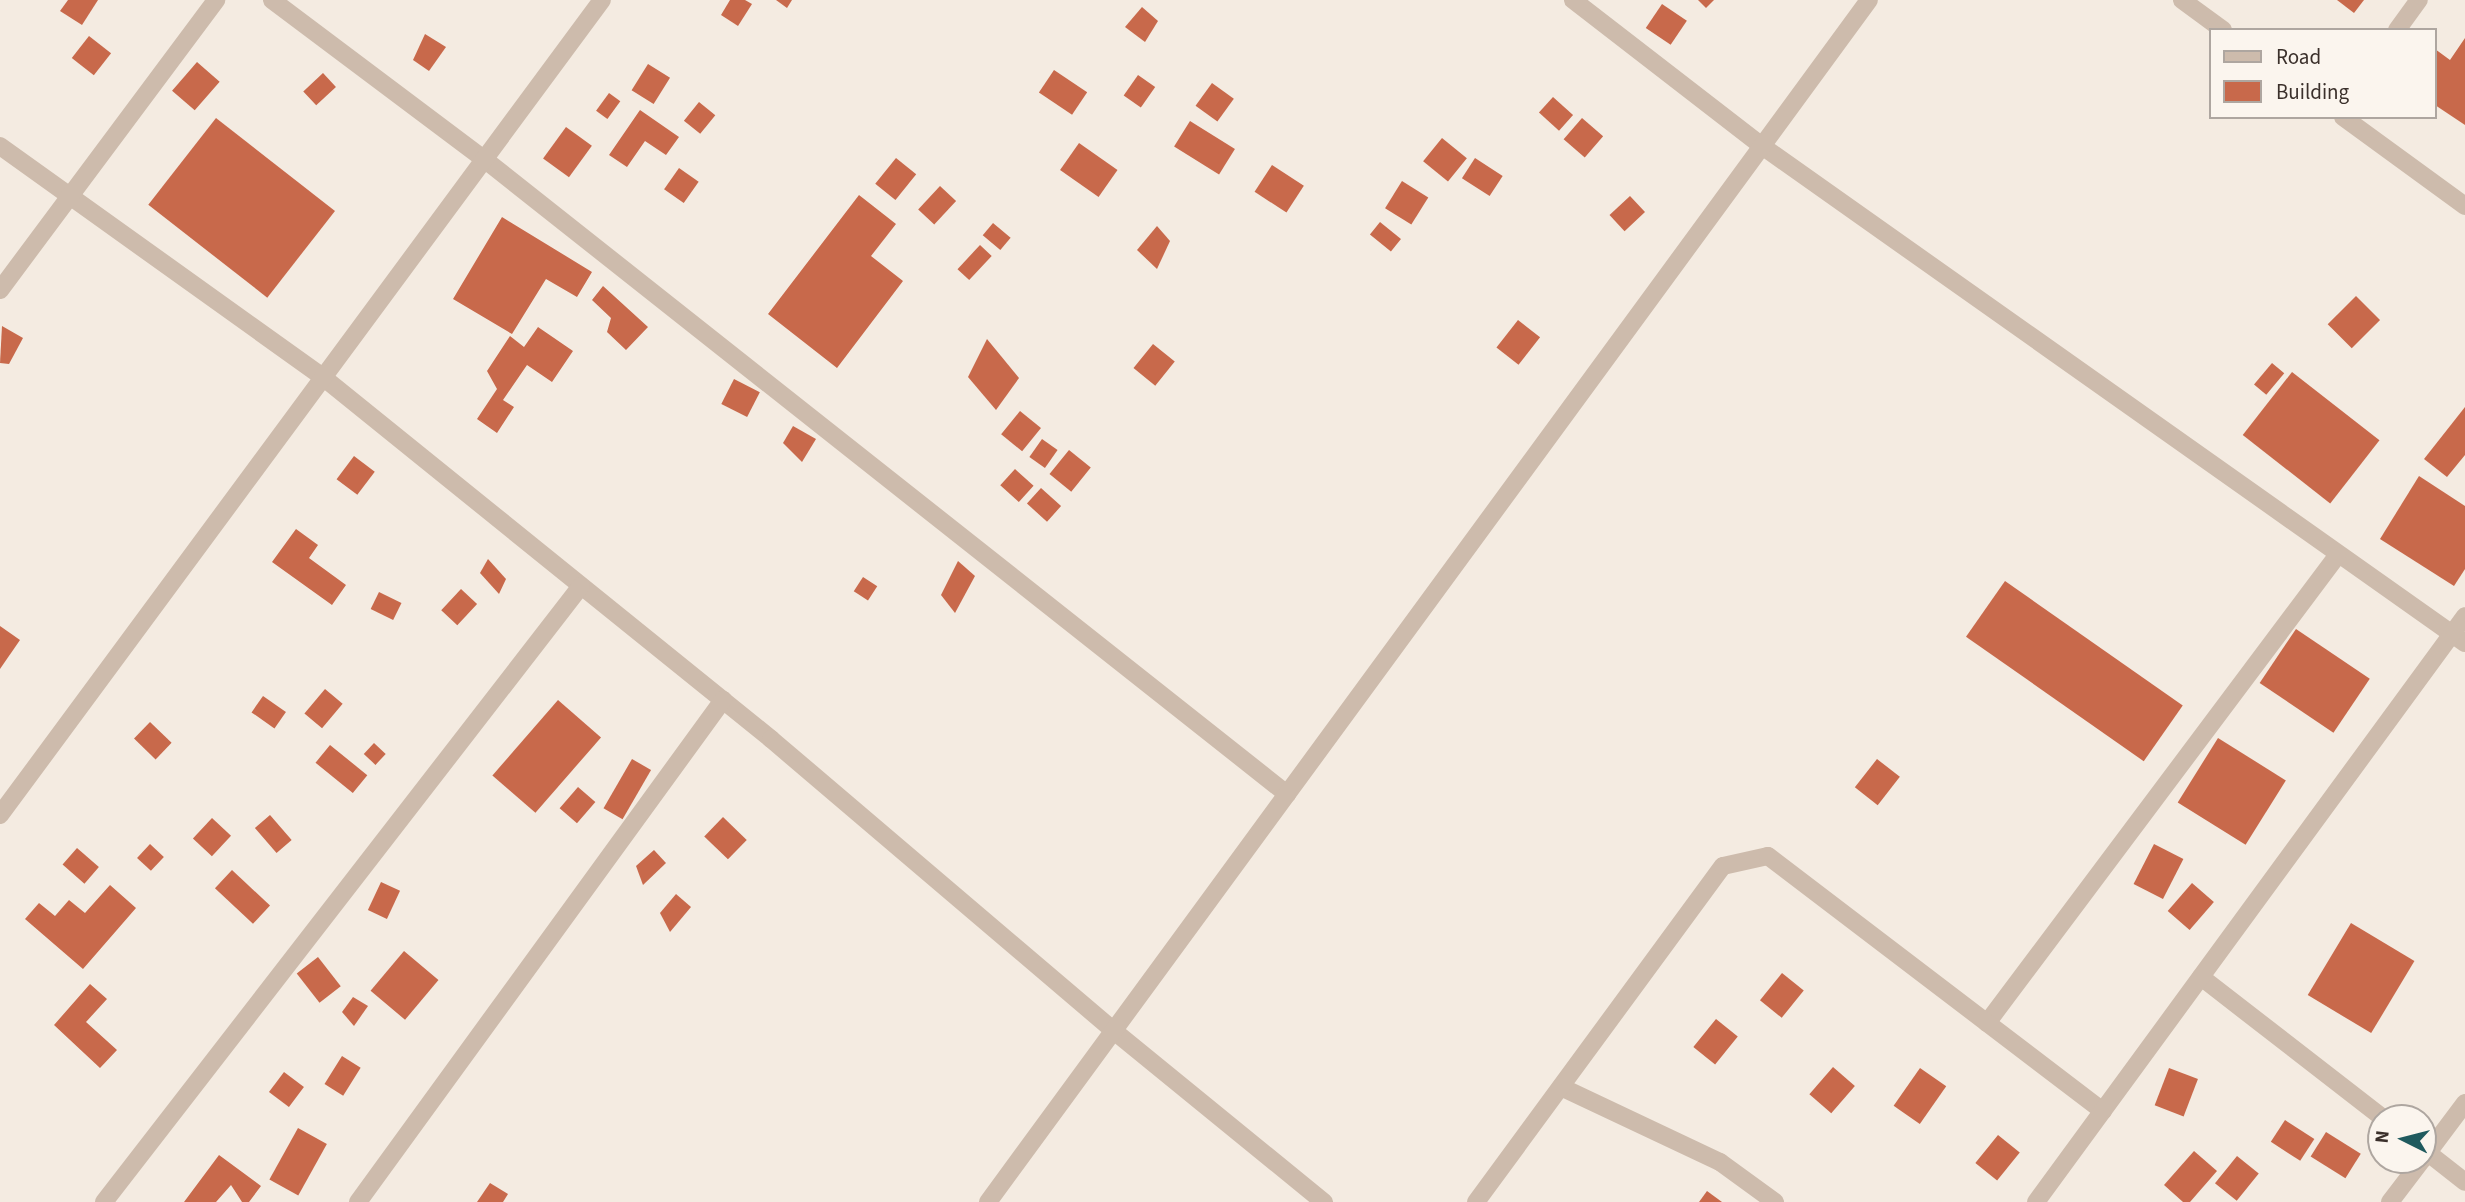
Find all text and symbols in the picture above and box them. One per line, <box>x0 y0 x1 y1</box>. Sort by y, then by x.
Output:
legend <box>2210 28 2437 119</box>
text: Road <box>2276 42 2321 72</box>
text: Building <box>2276 77 2349 107</box>
north arrow <box>2367 1104 2437 1174</box>
text: N <box>2369 1129 2397 1145</box>

